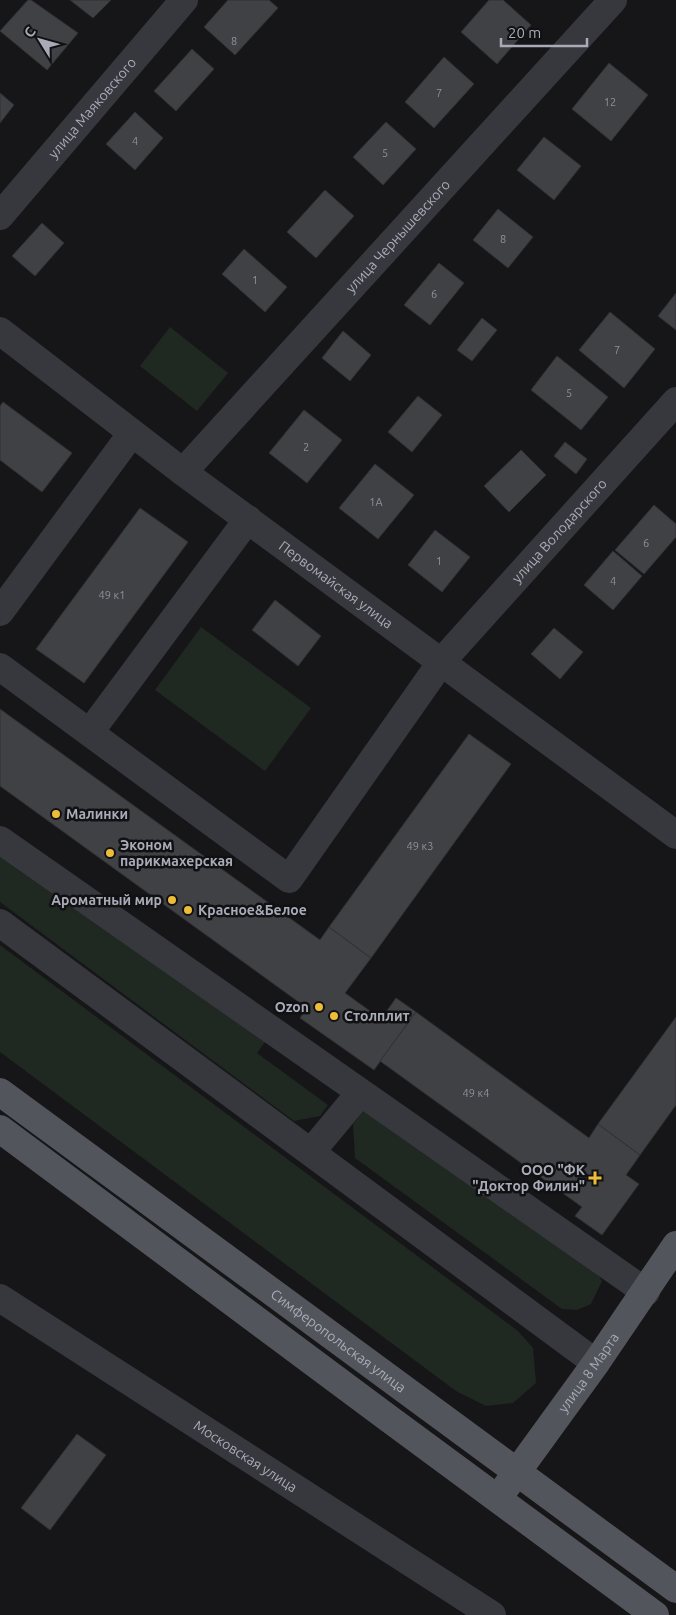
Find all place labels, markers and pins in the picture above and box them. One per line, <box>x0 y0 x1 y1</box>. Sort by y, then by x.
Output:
place label: Малинки <box>66 806 128 822</box>
marker: Малинки <box>50 808 62 820</box>
place label: Эконом парикмахерская <box>120 837 233 869</box>
marker: Эконом парикмахерская <box>104 847 116 859</box>
place label: Ароматный мир <box>51 892 162 908</box>
marker: Ароматный мир <box>166 894 178 906</box>
place label: Красное&Белое <box>198 902 307 918</box>
marker: Красное&Белое <box>182 904 194 916</box>
place label: Ozon <box>275 999 309 1015</box>
marker: Ozon <box>313 1001 325 1013</box>
place label: Столплит <box>344 1008 410 1024</box>
marker: Столплит <box>328 1010 340 1022</box>
place label: ООО "ФК "Доктор Филин" <box>472 1162 586 1194</box>
marker: ООО "ФК "Доктор Филин" <box>589 1172 601 1184</box>

